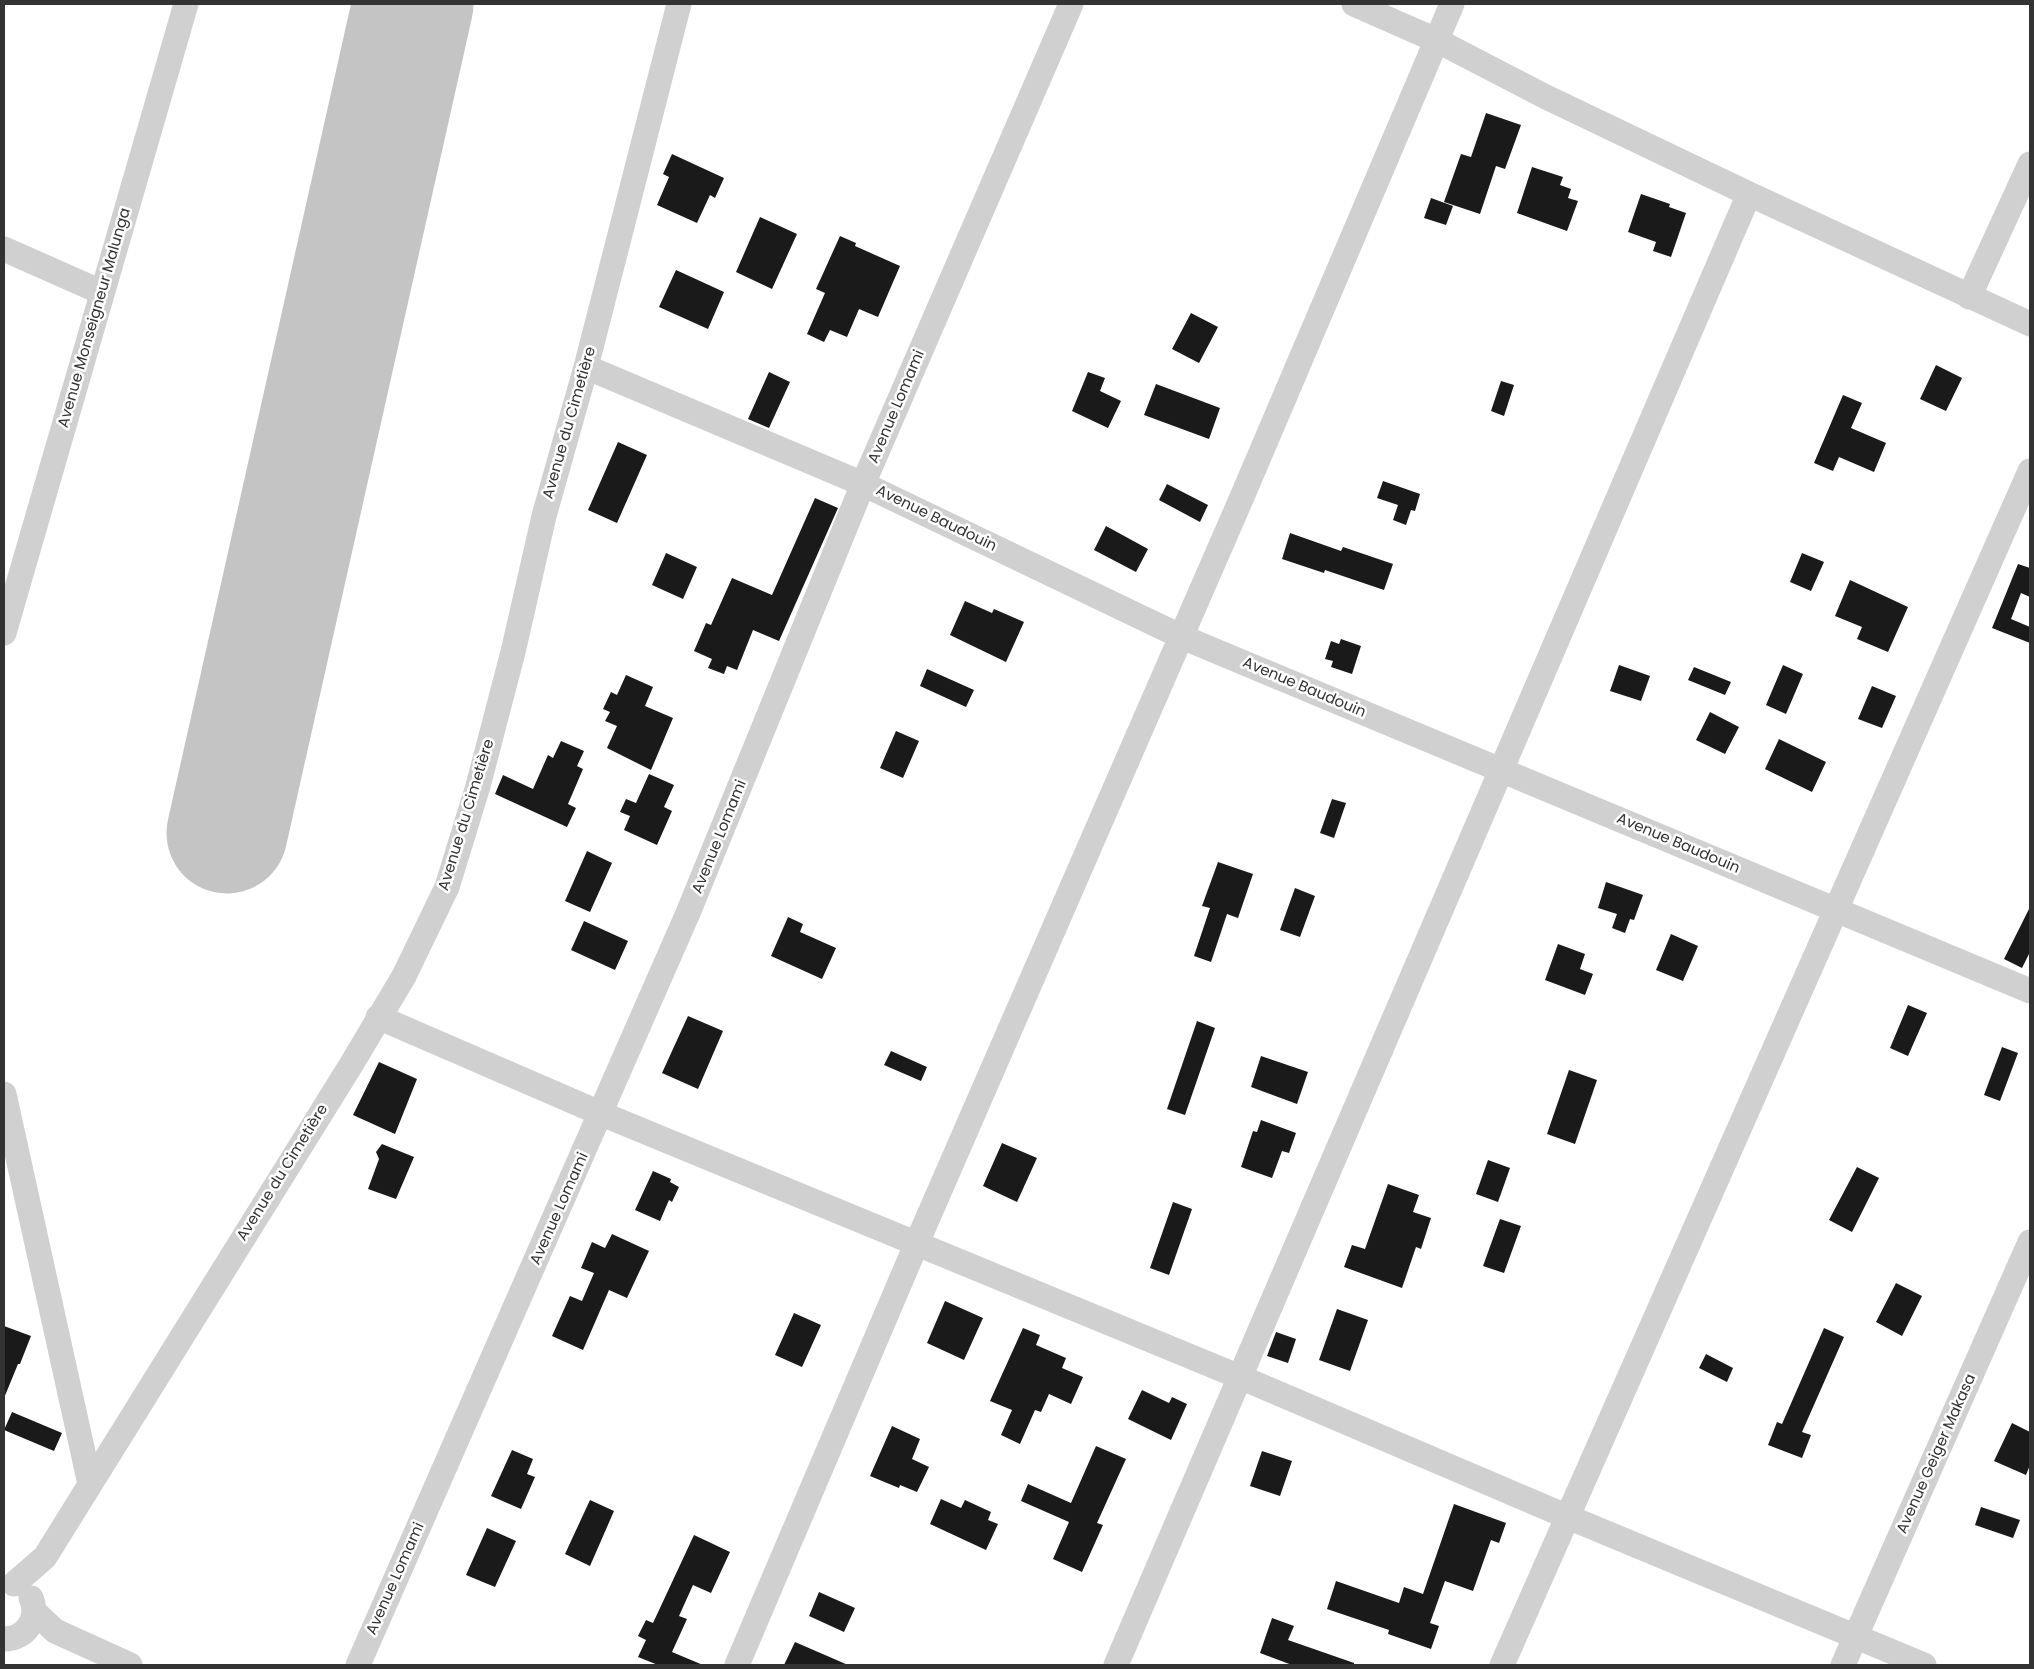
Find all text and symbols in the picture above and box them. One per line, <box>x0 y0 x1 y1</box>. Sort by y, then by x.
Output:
street label: Avenue Monseigneur Malunga <box>55 206 135 430</box>
street label: Avenue du Cimetière <box>540 345 600 501</box>
street label: Avenue Lomami <box>865 348 929 466</box>
street label: Avenue Baudouin <box>873 482 999 556</box>
street label: Avenue Baudouin <box>1240 654 1368 722</box>
street label: Avenue du Cimetière <box>435 737 499 893</box>
street label: Avenue Lomami <box>689 777 751 897</box>
street label: Avenue Baudouin <box>1614 810 1742 878</box>
street label: Avenue du Cimetière <box>234 1101 332 1245</box>
street label: Avenue Lomami <box>527 1150 593 1268</box>
street label: Avenue Geiger Makasa <box>1894 1371 1980 1537</box>
street label: Avenue Lomami <box>363 1520 429 1638</box>

